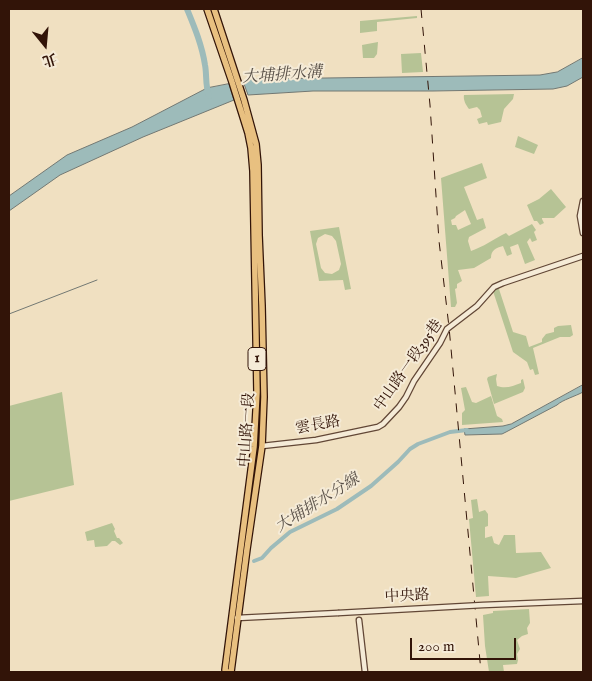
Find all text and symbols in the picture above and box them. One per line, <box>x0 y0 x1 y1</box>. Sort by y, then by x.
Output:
north arrow <box>20 20 70 70</box>
text: 北 <box>40 49 59 70</box>
water label: 大埔排水溝 <box>241 64 323 88</box>
street label: 中山路一段395巷 <box>371 317 447 415</box>
road number: 1 <box>248 348 266 370</box>
street label: 中山路一段 <box>236 392 260 468</box>
street label: 雲長路 <box>294 413 342 439</box>
water label: 大埔排水分線 <box>272 470 364 538</box>
street label: 中央路 <box>384 587 430 607</box>
scale bar <box>412 628 518 660</box>
text: 200 m <box>418 637 455 656</box>

